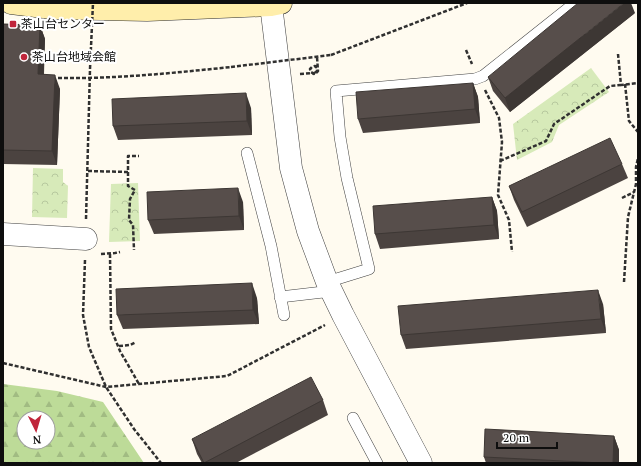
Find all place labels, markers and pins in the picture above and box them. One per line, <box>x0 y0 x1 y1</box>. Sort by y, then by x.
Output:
place label: 茶山台センター <box>21 16 105 31</box>
marker: 茶山台センター <box>8 19 18 29</box>
place label: 茶山台地域会館 <box>32 49 116 64</box>
marker: 茶山台地域会館 <box>19 52 29 62</box>

